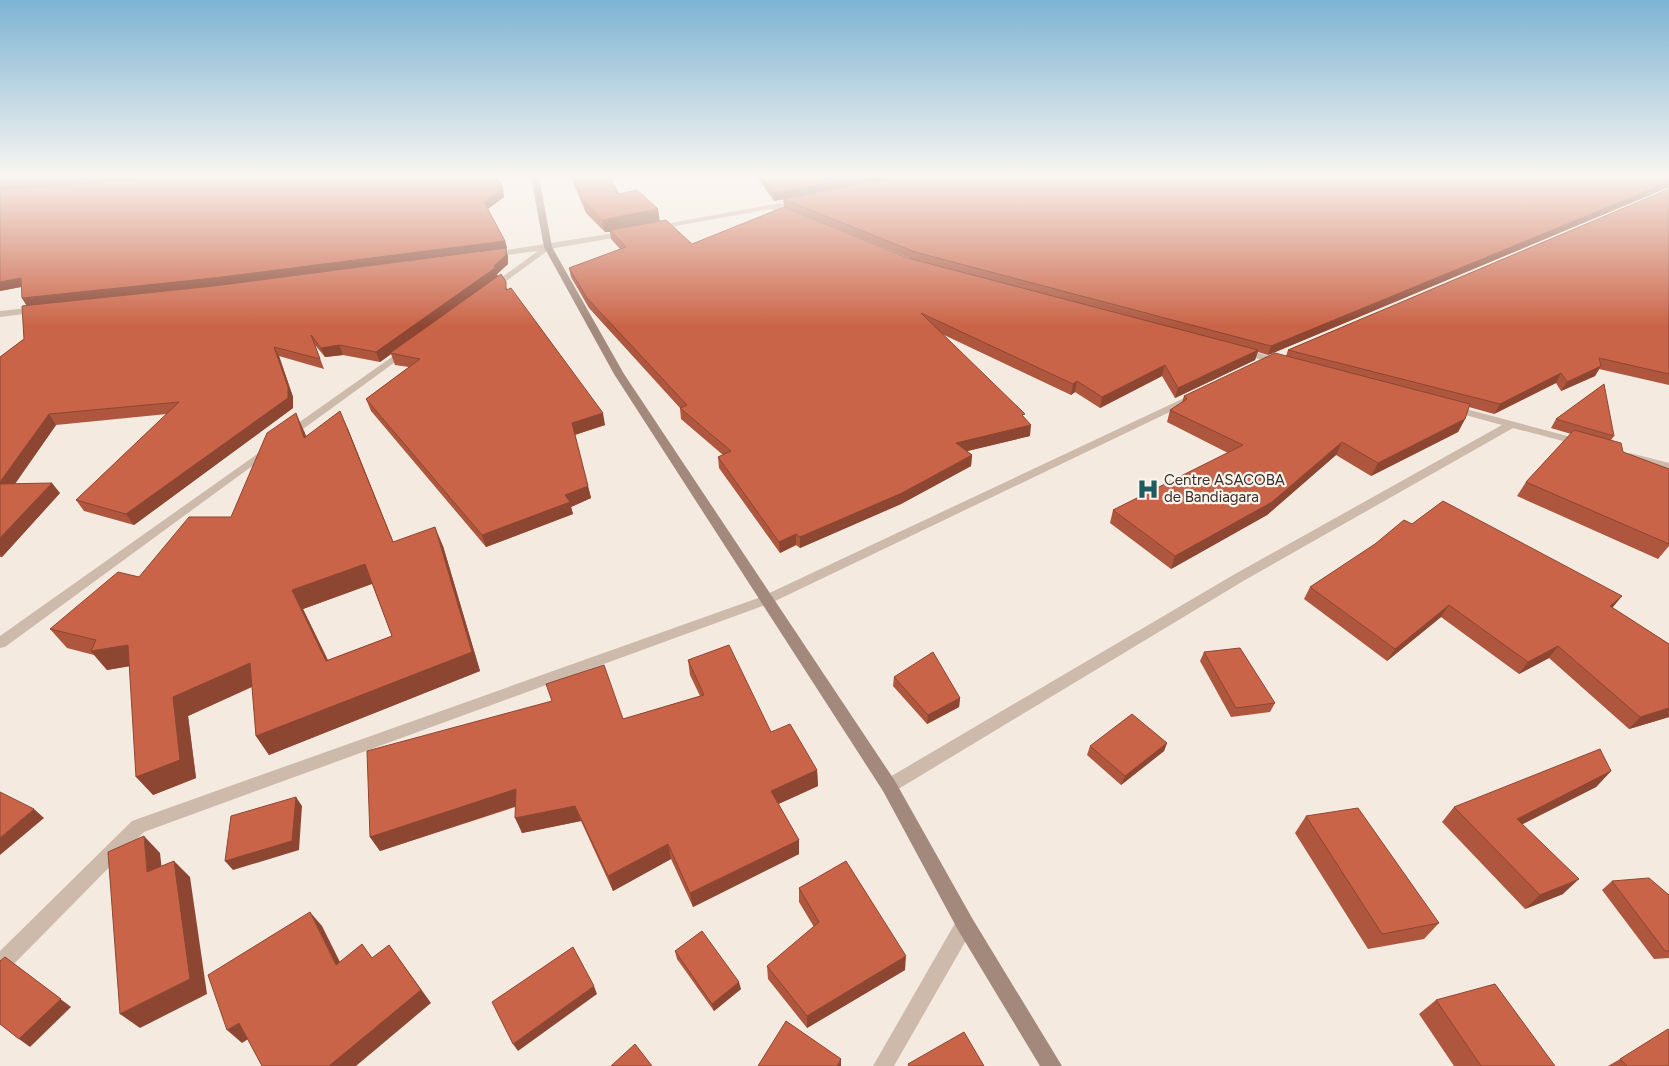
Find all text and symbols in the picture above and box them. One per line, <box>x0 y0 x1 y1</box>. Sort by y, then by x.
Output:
place label: Centre ASACOBA de Bandiagara <box>1164 471 1285 506</box>
hospital icon: Centre ASACOBA de Bandiagara <box>1135 476 1161 502</box>

